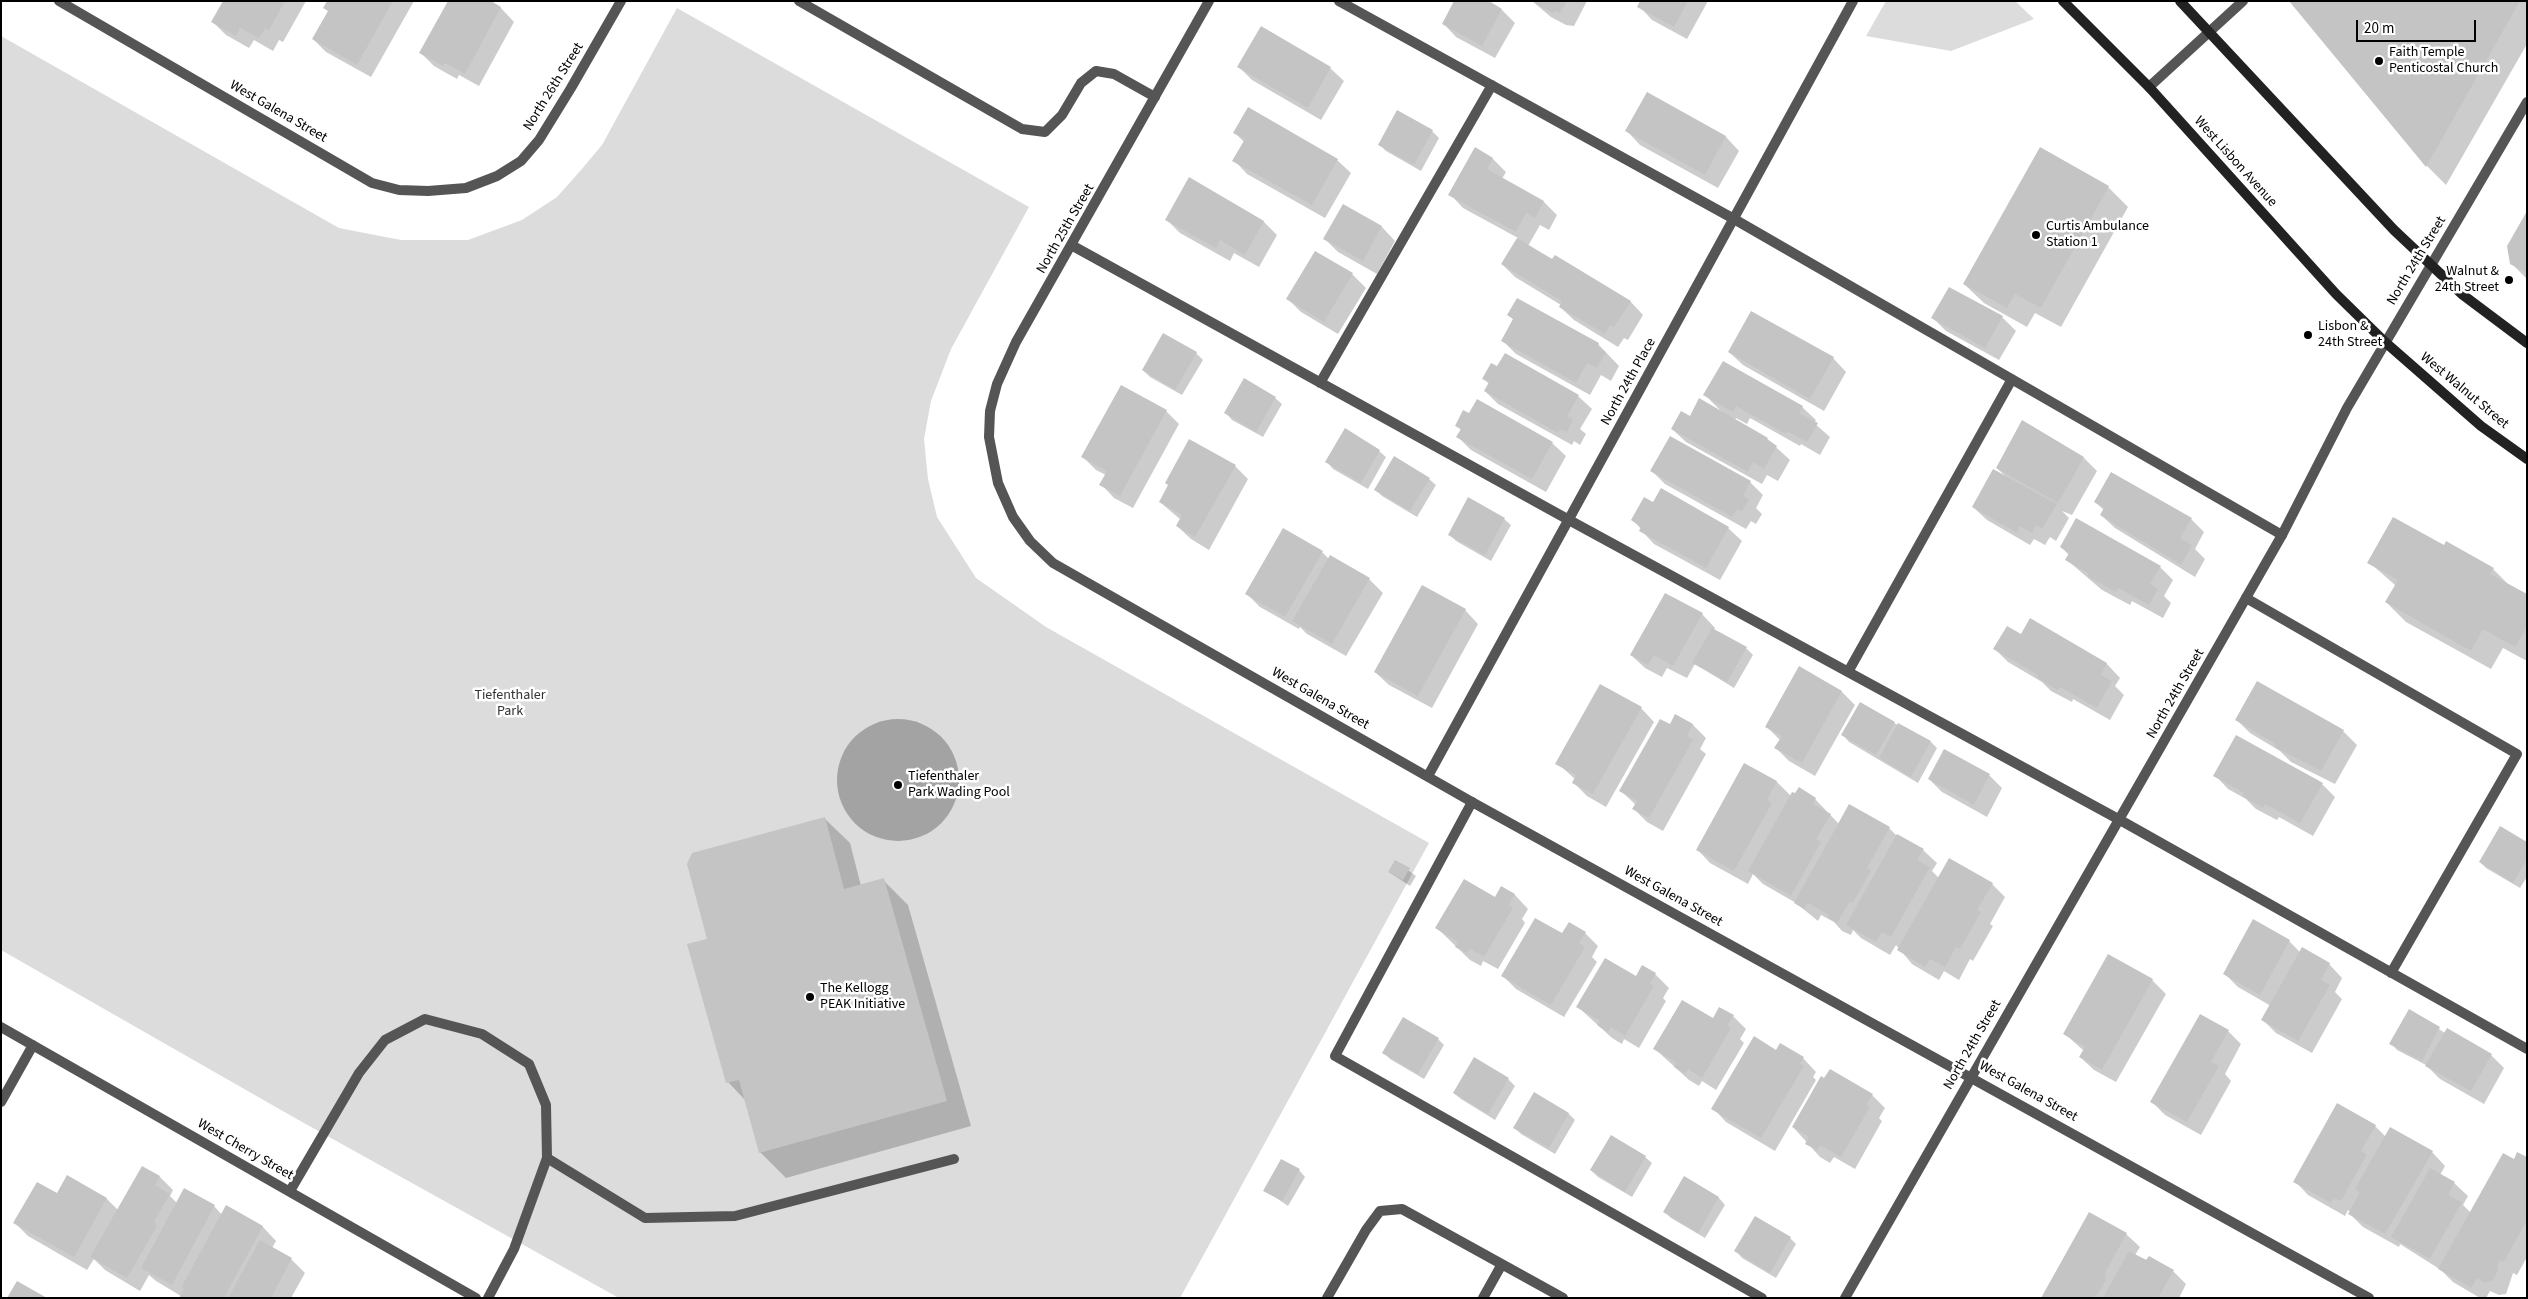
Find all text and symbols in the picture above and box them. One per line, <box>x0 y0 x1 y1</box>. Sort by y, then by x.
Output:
scale bar <box>2358 10 2478 42</box>
text: 20 m <box>2364 18 2394 39</box>
street label: North 26th Street <box>520 40 588 134</box>
place label: Faith Temple Penticostal Church <box>2389 45 2498 78</box>
marker: Faith Temple Penticostal Church <box>2373 55 2385 67</box>
street label: West Galena Street <box>226 77 330 147</box>
street label: West Lisbon Avenue <box>2190 113 2280 211</box>
street label: North 25th Street <box>1034 181 1098 277</box>
street label: North 24th Street <box>2384 213 2450 309</box>
place label: Curtis Ambulance Station 1 <box>2046 219 2149 252</box>
marker: Curtis Ambulance Station 1 <box>2030 229 2042 241</box>
place label: Walnut & 24th Street <box>2435 264 2499 296</box>
marker: Walnut & 24th Street <box>2503 274 2515 286</box>
place label: Lisbon & 24th Street <box>2318 319 2382 352</box>
marker: Lisbon & 24th Street <box>2302 329 2314 341</box>
street label: North 24th Place <box>1598 335 1660 429</box>
street label: West Walnut Street <box>2416 349 2512 433</box>
street label: North 24th Street <box>2144 646 2208 742</box>
street label: West Galena Street <box>1268 664 1372 734</box>
park label: Tiefenthaler Park <box>474 688 546 720</box>
place label: Tiefenthaler Park Wading Pool <box>908 769 1010 802</box>
marker: Tiefenthaler Park Wading Pool <box>892 779 904 791</box>
street label: West Galena Street <box>1621 863 1725 931</box>
place label: The Kellogg PEAK Initiative <box>820 981 905 1014</box>
marker: The Kellogg PEAK Initiative <box>804 991 816 1003</box>
street label: North 24th Street <box>1941 997 2005 1093</box>
street label: West Galena Street <box>1976 1058 2080 1126</box>
street label: West Cherry Street <box>194 1116 296 1184</box>

